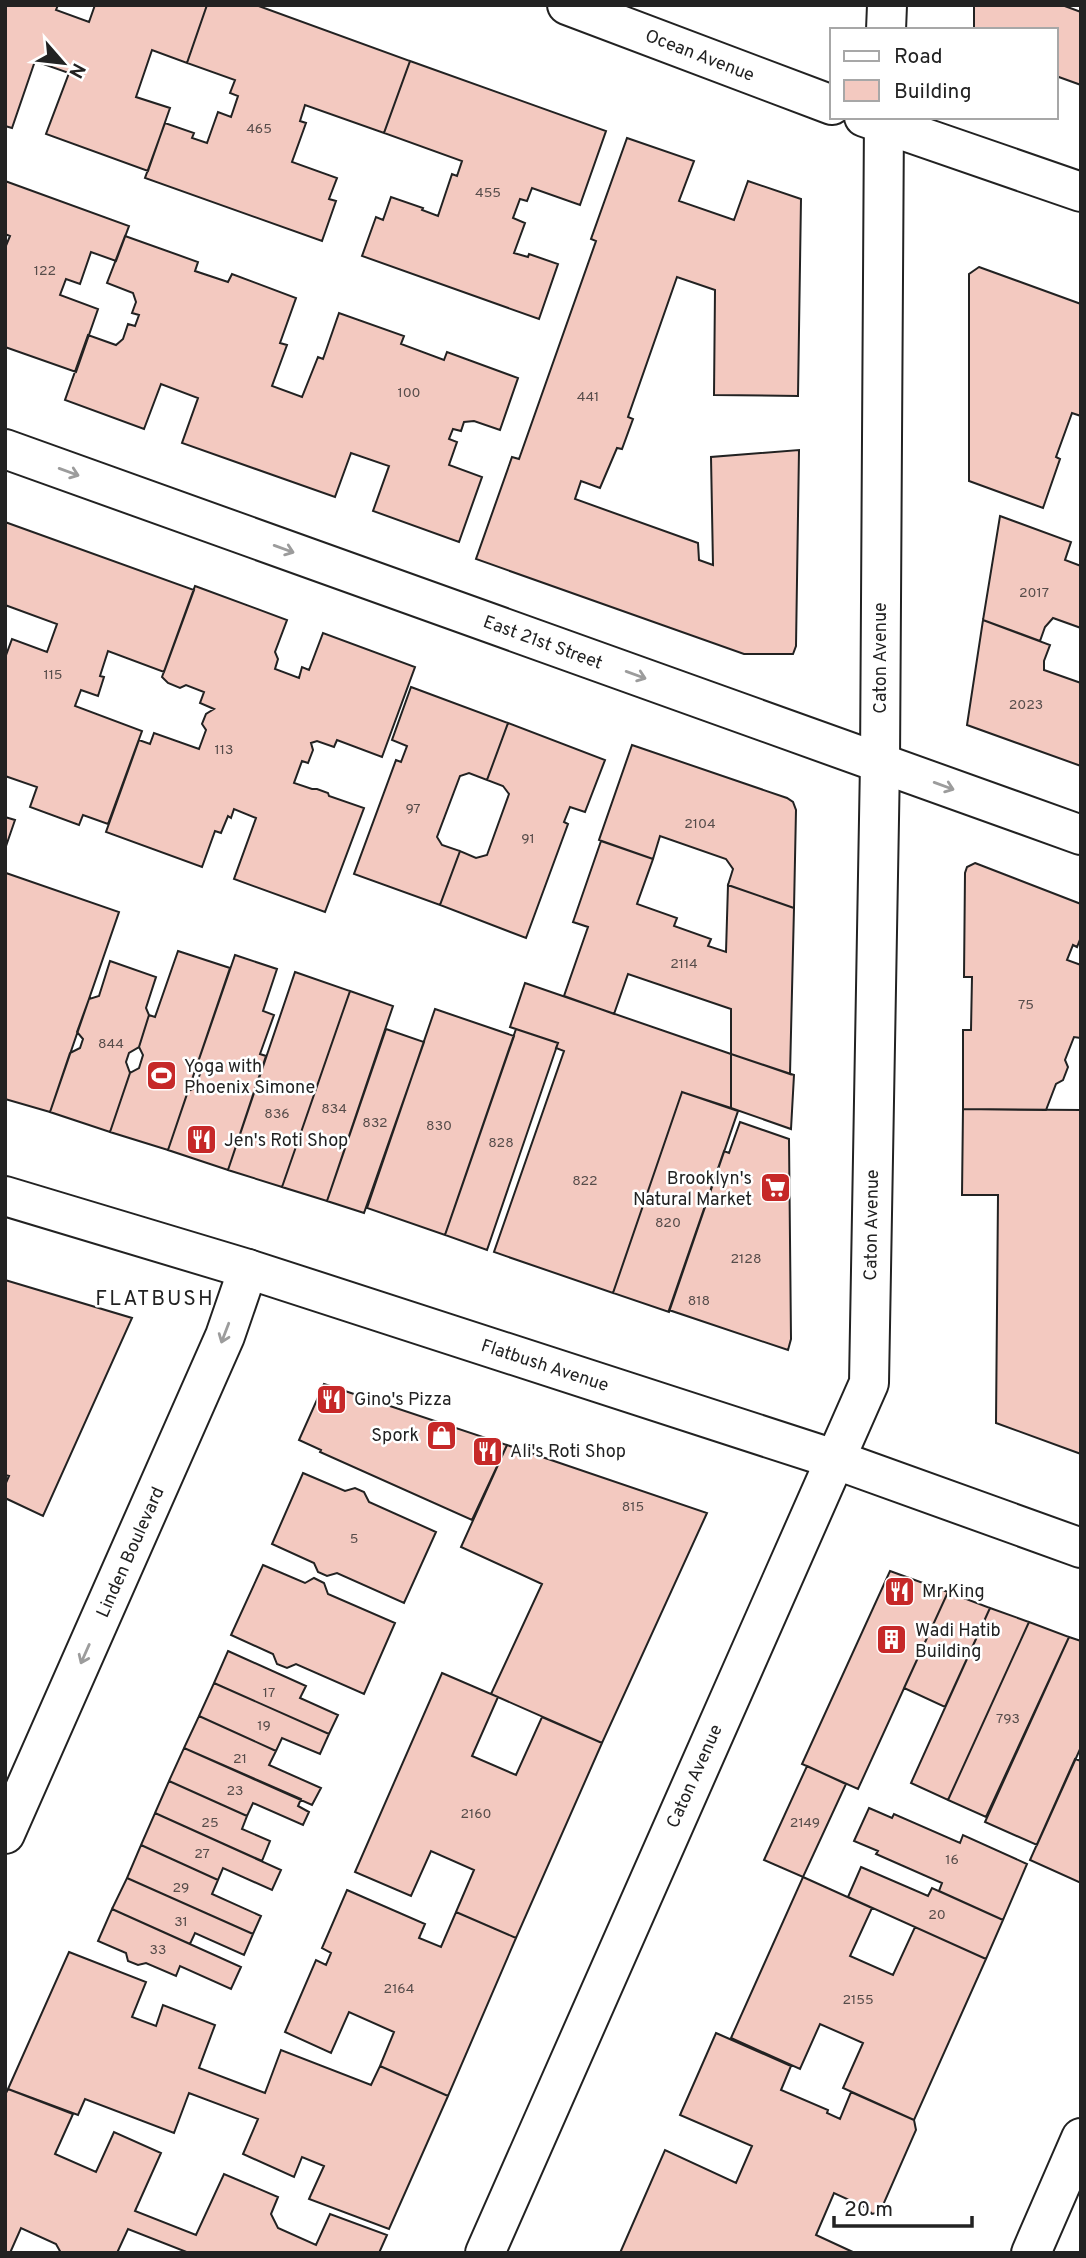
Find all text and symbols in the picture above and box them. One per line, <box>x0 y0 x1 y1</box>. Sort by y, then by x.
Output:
street label: Ocean Avenue <box>642 25 757 88</box>
north arrow <box>28 28 98 98</box>
legend <box>830 28 1058 119</box>
text: Road <box>894 44 943 71</box>
text: N <box>62 58 90 82</box>
text: Building <box>894 79 972 106</box>
house number: 465 <box>246 121 272 138</box>
house number: 455 <box>475 185 501 202</box>
house number: 122 <box>34 263 56 280</box>
house number: 100 <box>397 385 421 402</box>
house number: 441 <box>577 389 599 406</box>
one-way arrow <box>58 467 80 479</box>
one-way arrow <box>272 543 294 556</box>
house number: 2017 <box>1019 585 1049 602</box>
street label: Caton Avenue <box>870 602 893 714</box>
street label: East 21st Street <box>479 611 605 676</box>
house number: 115 <box>43 667 63 684</box>
one-way arrow <box>625 670 647 682</box>
house number: 2023 <box>1009 697 1043 714</box>
house number: 113 <box>215 742 233 759</box>
one-way arrow <box>932 781 954 793</box>
house number: 97 <box>405 801 421 818</box>
house number: 2104 <box>684 816 716 833</box>
house number: 91 <box>521 831 535 848</box>
house number: 2114 <box>670 956 698 973</box>
house number: 75 <box>1018 997 1034 1014</box>
house number: 844 <box>98 1036 124 1053</box>
place label: Yoga with Phoenix Simone <box>184 1056 315 1100</box>
sports icon: Yoga with Phoenix Simone <box>144 1059 178 1093</box>
house number: 834 <box>321 1101 347 1118</box>
house number: 836 <box>264 1106 290 1123</box>
house number: 832 <box>362 1115 388 1132</box>
house number: 830 <box>426 1118 452 1135</box>
restaurant icon: Jen's Roti Shop <box>184 1123 218 1157</box>
place label: Jen's Roti Shop <box>224 1130 348 1153</box>
house number: 828 <box>488 1135 514 1152</box>
place label: Brooklyn's Natural Market <box>633 1168 752 1212</box>
street label: Caton Avenue <box>860 1169 885 1281</box>
supermarket icon: Brooklyn's Natural Market <box>758 1171 792 1205</box>
house number: 822 <box>572 1173 598 1190</box>
house number: 820 <box>655 1215 681 1232</box>
house number: 2128 <box>731 1251 761 1268</box>
district label: FLATBUSH <box>95 1286 215 1313</box>
house number: 818 <box>688 1293 710 1310</box>
one-way arrow <box>218 1322 231 1344</box>
street label: Flatbush Avenue <box>478 1335 611 1398</box>
restaurant icon: Gino's Pizza <box>314 1382 348 1416</box>
place label: Gino's Pizza <box>354 1389 452 1412</box>
shop icon: Spork <box>425 1418 459 1452</box>
place label: Spork <box>371 1425 419 1448</box>
restaurant icon: Ali's Roti Shop <box>470 1434 504 1468</box>
place label: Ali's Roti Shop <box>510 1441 626 1464</box>
street label: Linden Boulevard <box>92 1484 171 1622</box>
house number: 815 <box>622 1499 644 1516</box>
house number: 5 <box>350 1531 358 1548</box>
restaurant icon: Mr King <box>882 1574 916 1608</box>
place label: Mr King <box>922 1581 985 1604</box>
place label: Wadi Hatib Building <box>915 1620 1001 1664</box>
building icon: Wadi Hatib Building <box>875 1623 909 1657</box>
one-way arrow <box>78 1643 91 1664</box>
house number: 17 <box>263 1685 275 1702</box>
house number: 793 <box>996 1711 1020 1728</box>
house number: 19 <box>257 1718 271 1735</box>
street label: Caton Avenue <box>662 1721 729 1832</box>
house number: 21 <box>233 1751 247 1768</box>
house number: 23 <box>227 1783 244 1800</box>
house number: 2160 <box>460 1806 492 1823</box>
house number: 25 <box>201 1815 219 1832</box>
house number: 2149 <box>790 1815 820 1832</box>
house number: 27 <box>194 1846 210 1863</box>
house number: 16 <box>945 1852 959 1869</box>
house number: 29 <box>173 1880 189 1897</box>
house number: 20 <box>928 1907 946 1924</box>
house number: 31 <box>174 1914 188 1931</box>
house number: 33 <box>150 1942 166 1959</box>
house number: 2164 <box>384 1981 414 1998</box>
house number: 2155 <box>842 1992 874 2009</box>
scale bar <box>834 2184 972 2228</box>
text: 20 m <box>844 2197 893 2224</box>

